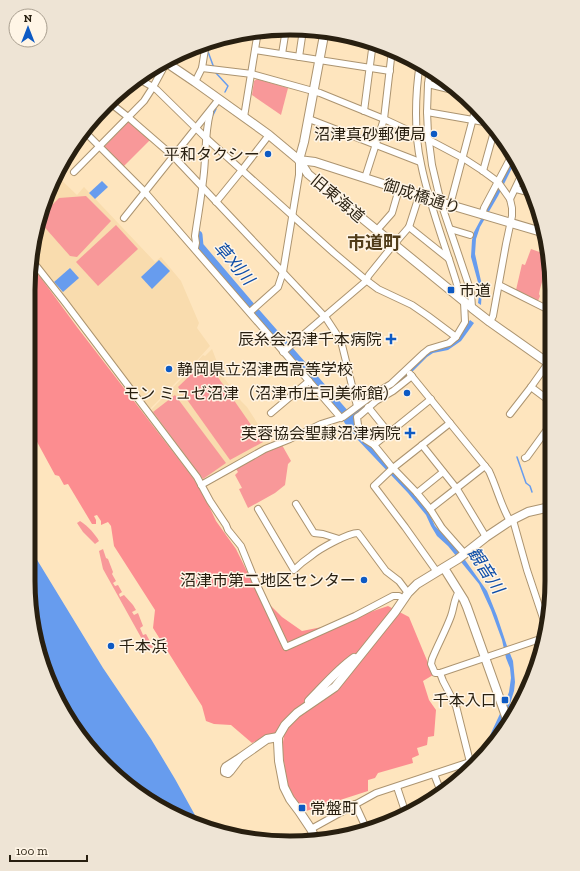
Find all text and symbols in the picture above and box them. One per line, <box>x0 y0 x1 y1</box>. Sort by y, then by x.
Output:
north arrow <box>8 8 48 48</box>
text: N <box>24 12 33 25</box>
place label: 沼津真砂郵便局 <box>314 125 426 144</box>
marker: 沼津真砂郵便局 <box>429 129 439 139</box>
place label: 平和タクシー <box>164 145 260 164</box>
marker: 平和タクシー <box>263 149 273 159</box>
street label: 旧東海道 <box>307 171 368 226</box>
street label: 御成橋通り <box>381 175 463 218</box>
district label: 市道町 <box>347 232 401 254</box>
water label: 草刈川 <box>210 237 260 290</box>
place label: 市道 <box>459 281 491 300</box>
marker: 市道 <box>446 285 456 295</box>
place label: 辰糸会沼津千本病院 <box>238 330 382 349</box>
marker: 辰糸会沼津千本病院 <box>385 333 397 345</box>
place label: 静岡県立沼津西高等学校 <box>177 360 353 379</box>
marker: 静岡県立沼津西高等学校 <box>164 364 174 374</box>
place label: モン ミュゼ沼津（沼津市庄司美術館） <box>123 384 399 403</box>
marker: モン ミュゼ沼津（沼津市庄司美術館） <box>402 388 412 398</box>
place label: 芙蓉協会聖隷沼津病院 <box>241 424 401 443</box>
marker: 芙蓉協会聖隷沼津病院 <box>404 427 416 439</box>
water label: 観音川 <box>464 543 509 599</box>
place label: 沼津市第二地区センター <box>180 571 356 590</box>
marker: 沼津市第二地区センター <box>359 575 369 585</box>
place label: 千本浜 <box>119 637 167 656</box>
marker: 千本浜 <box>106 641 116 651</box>
place label: 千本入口 <box>433 691 497 710</box>
marker: 千本入口 <box>500 695 510 705</box>
place label: 常盤町 <box>310 799 358 818</box>
marker: 常盤町 <box>297 803 307 813</box>
scale bar <box>10 837 87 863</box>
text: 100 m <box>16 844 48 858</box>

